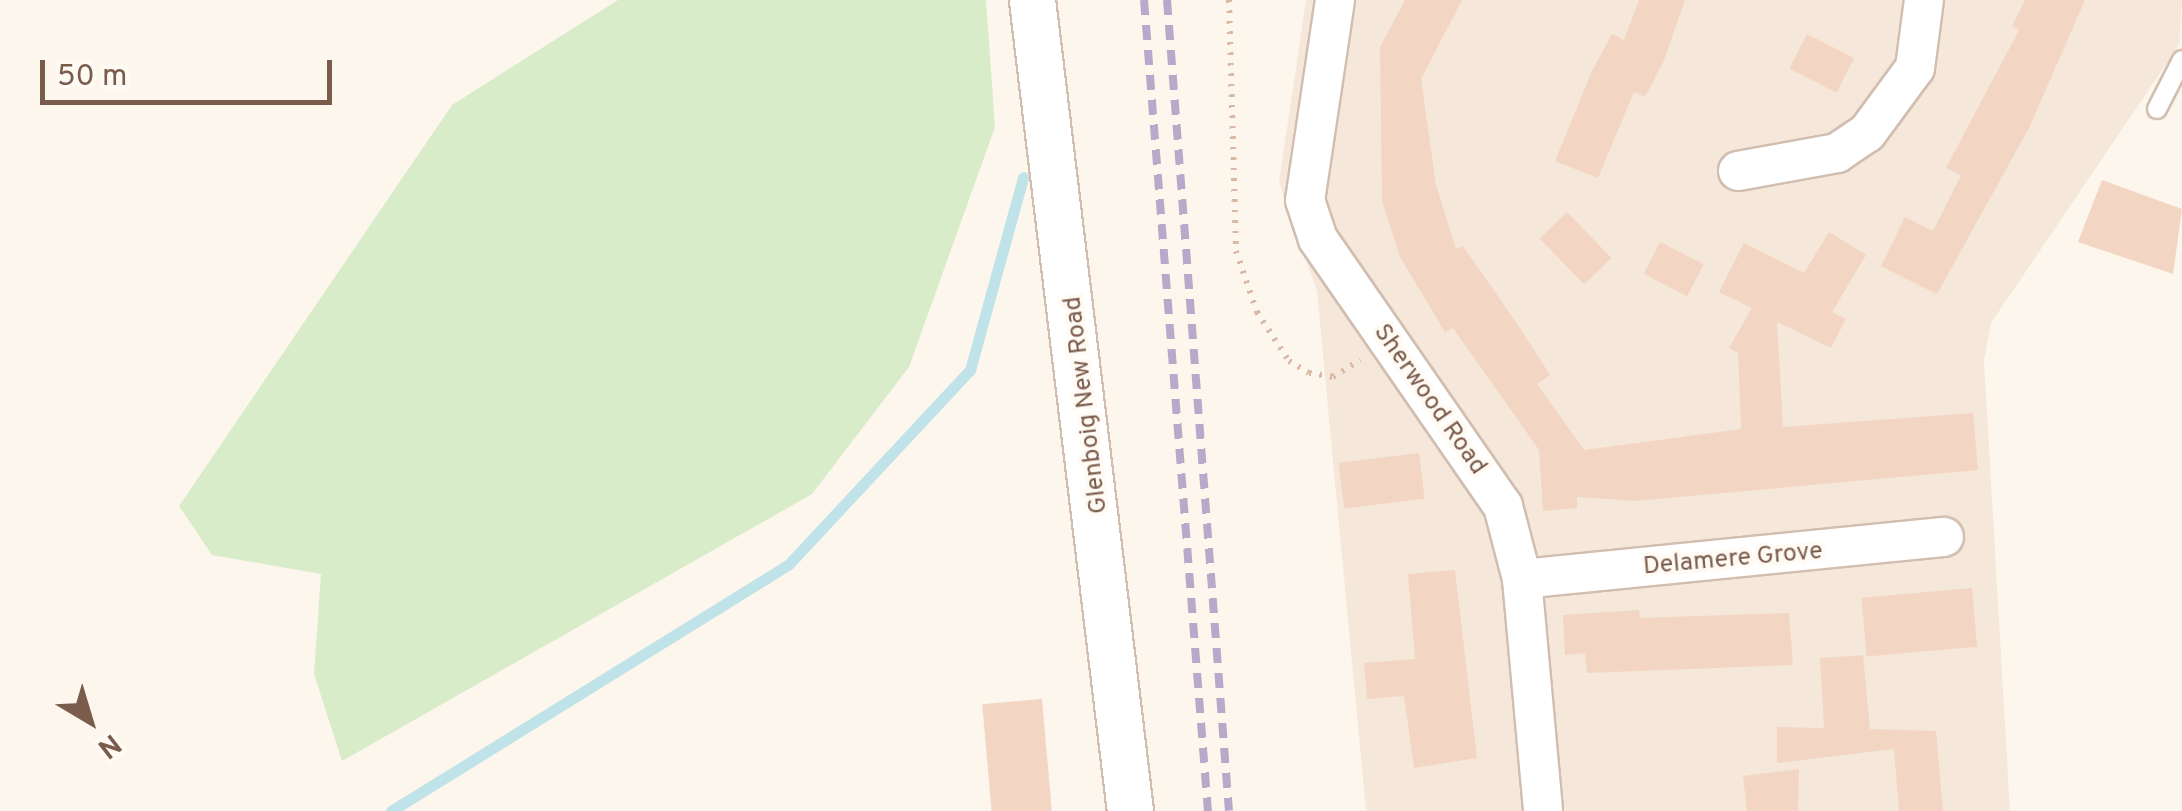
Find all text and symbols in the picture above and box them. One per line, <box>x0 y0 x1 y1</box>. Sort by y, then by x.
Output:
scale bar <box>45 40 338 102</box>
text: 50 m <box>57 59 127 96</box>
street label: Glenboig New Road <box>1059 295 1115 515</box>
street label: Sherwood Road <box>1366 319 1492 481</box>
street label: Delamere Grove <box>1642 537 1824 583</box>
north arrow <box>40 671 140 771</box>
text: N <box>89 724 127 765</box>

